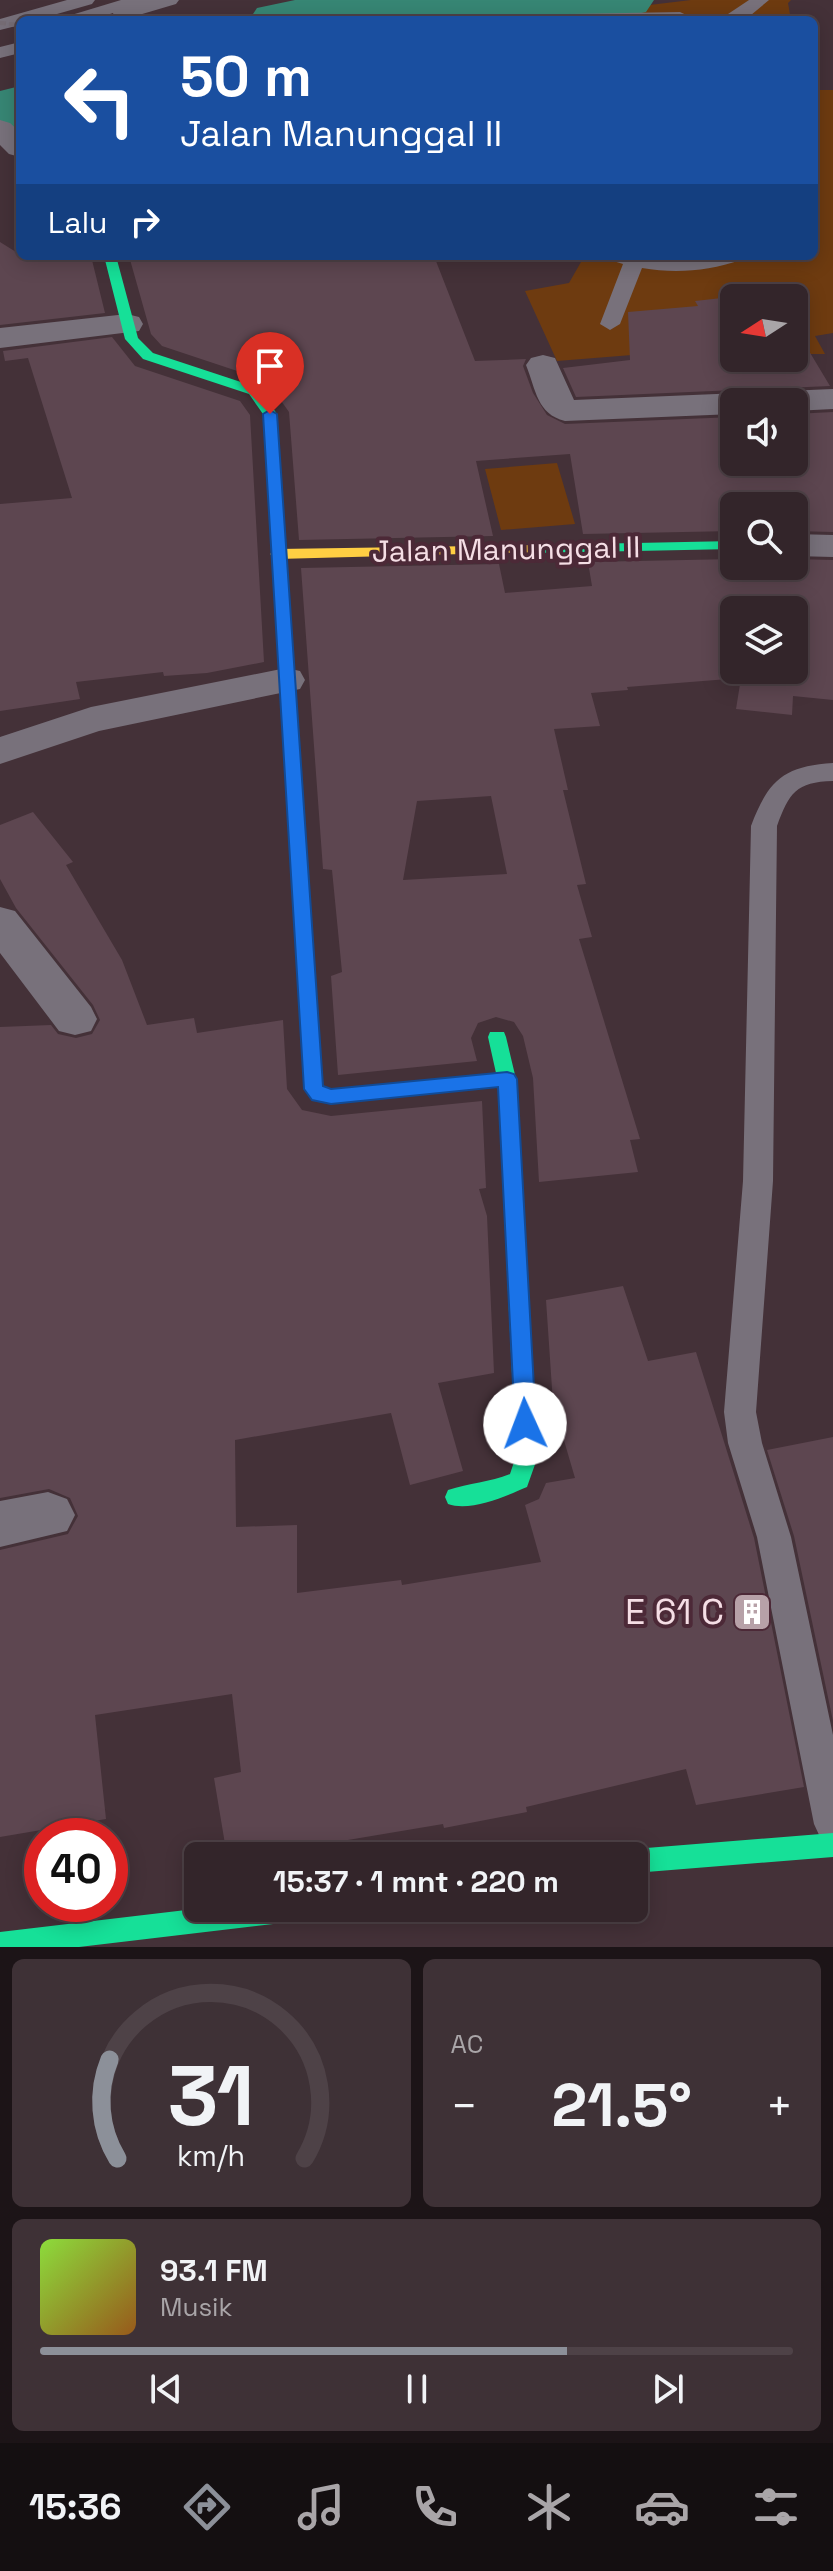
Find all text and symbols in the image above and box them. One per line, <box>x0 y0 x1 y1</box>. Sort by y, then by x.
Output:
text: 50 m <box>180 41 312 112</box>
icon: left <box>48 48 152 152</box>
text: Jalan Manunggal II <box>180 111 502 157</box>
icon: right <box>123 200 167 244</box>
text: Lalu <box>48 203 107 242</box>
north arrow <box>720 284 808 372</box>
map controls <box>720 284 808 684</box>
pin <box>236 332 304 414</box>
icon: arrive <box>248 344 292 388</box>
button: sound <box>720 388 808 476</box>
button: search <box>720 492 808 580</box>
street label: Jalan Manunggal II <box>371 527 641 571</box>
button: layers <box>720 596 808 684</box>
position arrow <box>483 1382 567 1466</box>
place label: E 61 C <box>625 1589 724 1635</box>
building icon: E 61 C <box>731 1591 773 1633</box>
speed limit sign: 40 <box>24 1818 128 1922</box>
text: 15:37 · 1 mnt · 220 m <box>273 1862 559 1901</box>
text: AC <box>451 2027 483 2061</box>
text: 31 <box>168 2043 255 2149</box>
text: 21.5° <box>552 2067 692 2144</box>
text: − <box>451 2078 478 2134</box>
text: + <box>766 2078 793 2134</box>
text: km/h <box>177 2138 245 2174</box>
text: 93.1 FM <box>160 2251 268 2290</box>
text: Musik <box>160 2290 232 2324</box>
icon: previous <box>144 2367 188 2411</box>
icon: pause <box>395 2367 439 2411</box>
icon: next <box>646 2367 690 2411</box>
icon: directions <box>179 2479 235 2535</box>
icon: music <box>293 2479 349 2535</box>
icon: phone <box>407 2479 463 2535</box>
icon: climate <box>521 2479 577 2535</box>
icon: car <box>634 2479 690 2535</box>
icon: filters <box>748 2479 804 2535</box>
text: 15:36 <box>29 2484 122 2530</box>

